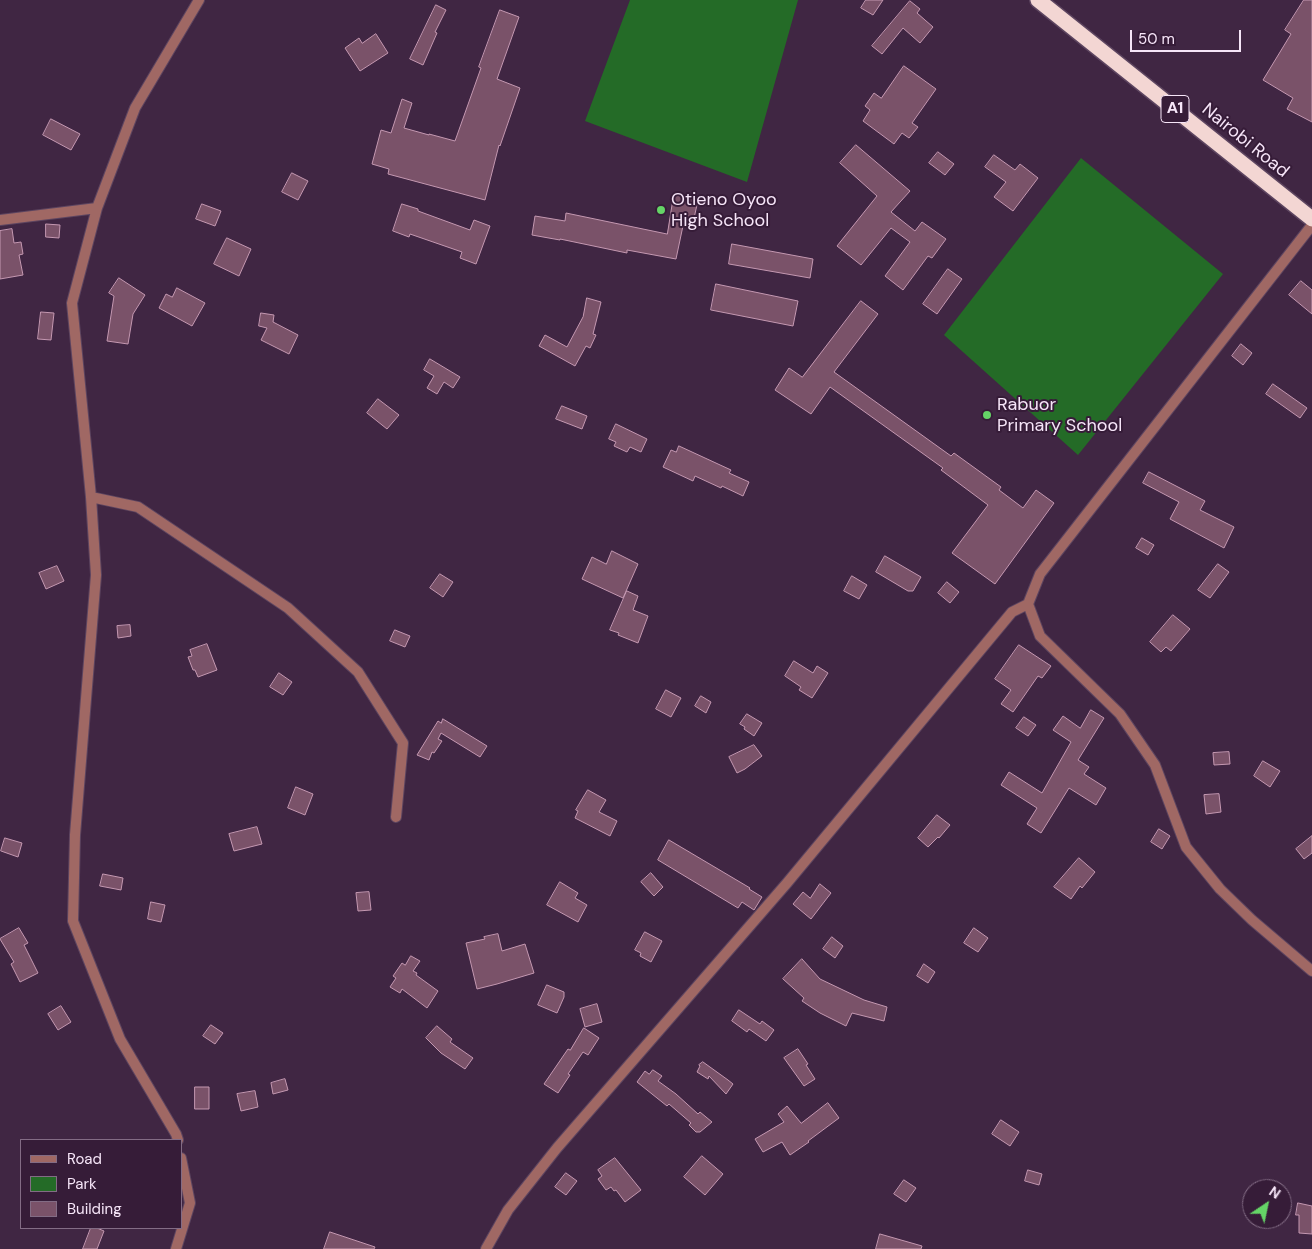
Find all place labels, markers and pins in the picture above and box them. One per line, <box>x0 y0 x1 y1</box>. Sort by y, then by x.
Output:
place label: Otieno Oyoo High School <box>671 189 777 232</box>
marker: Otieno Oyoo High School <box>655 204 667 216</box>
place label: Rabuor Primary School <box>997 394 1122 436</box>
marker: Rabuor Primary School <box>981 409 993 421</box>

